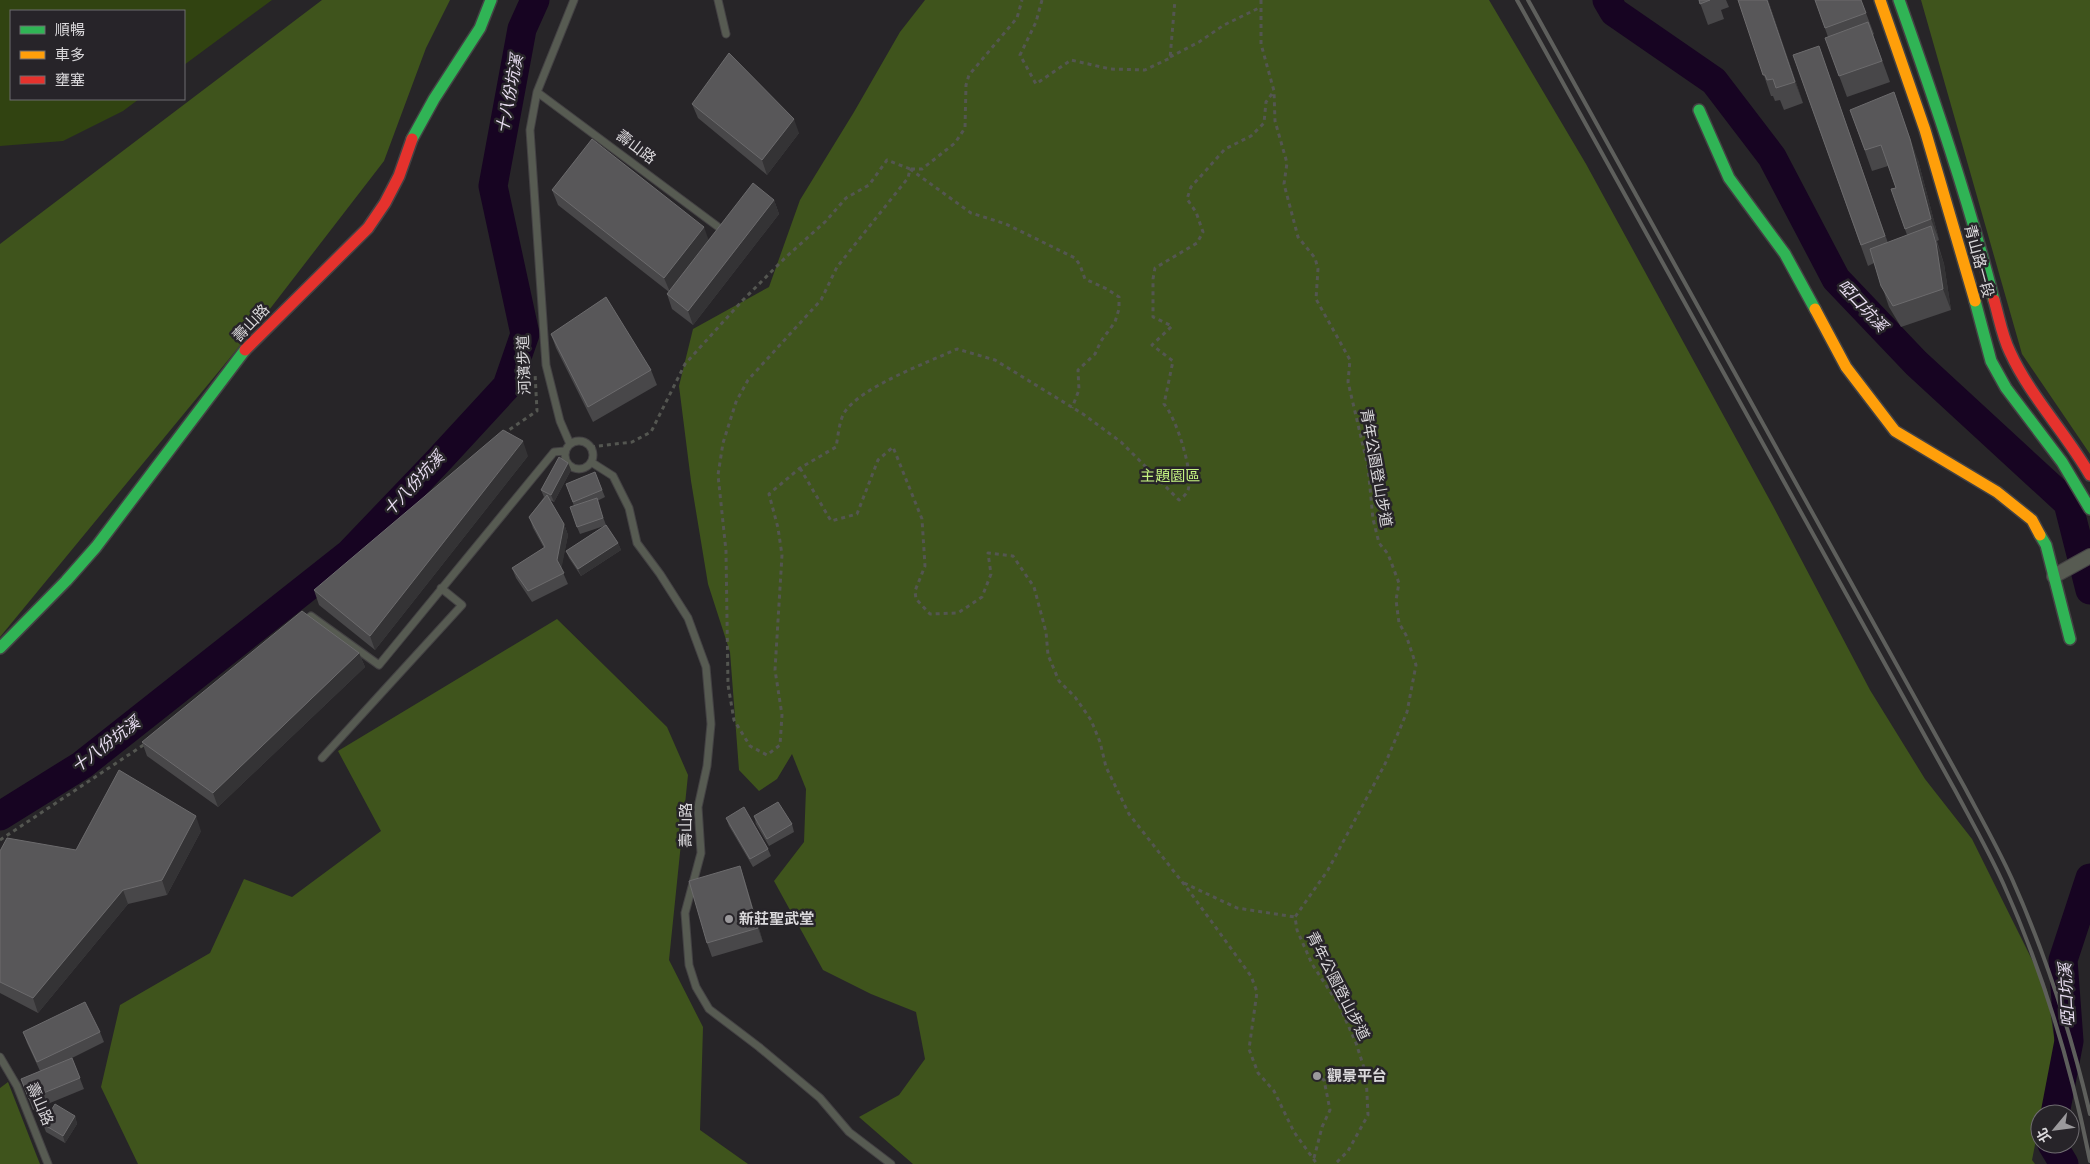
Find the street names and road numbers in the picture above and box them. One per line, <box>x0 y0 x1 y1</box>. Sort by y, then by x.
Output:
street label: 壽山路 <box>613 126 659 168</box>
street label: 青山路一段 <box>1961 222 1997 300</box>
street label: 壽山路 <box>229 301 273 345</box>
street label: 河濱步道 <box>514 335 534 395</box>
street label: 青年公園登山步道 <box>1357 407 1395 529</box>
street label: 壽山路 <box>677 802 695 848</box>
street label: 青年公園登山步道 <box>1303 928 1373 1044</box>
street label: 壽山路 <box>23 1080 57 1128</box>

